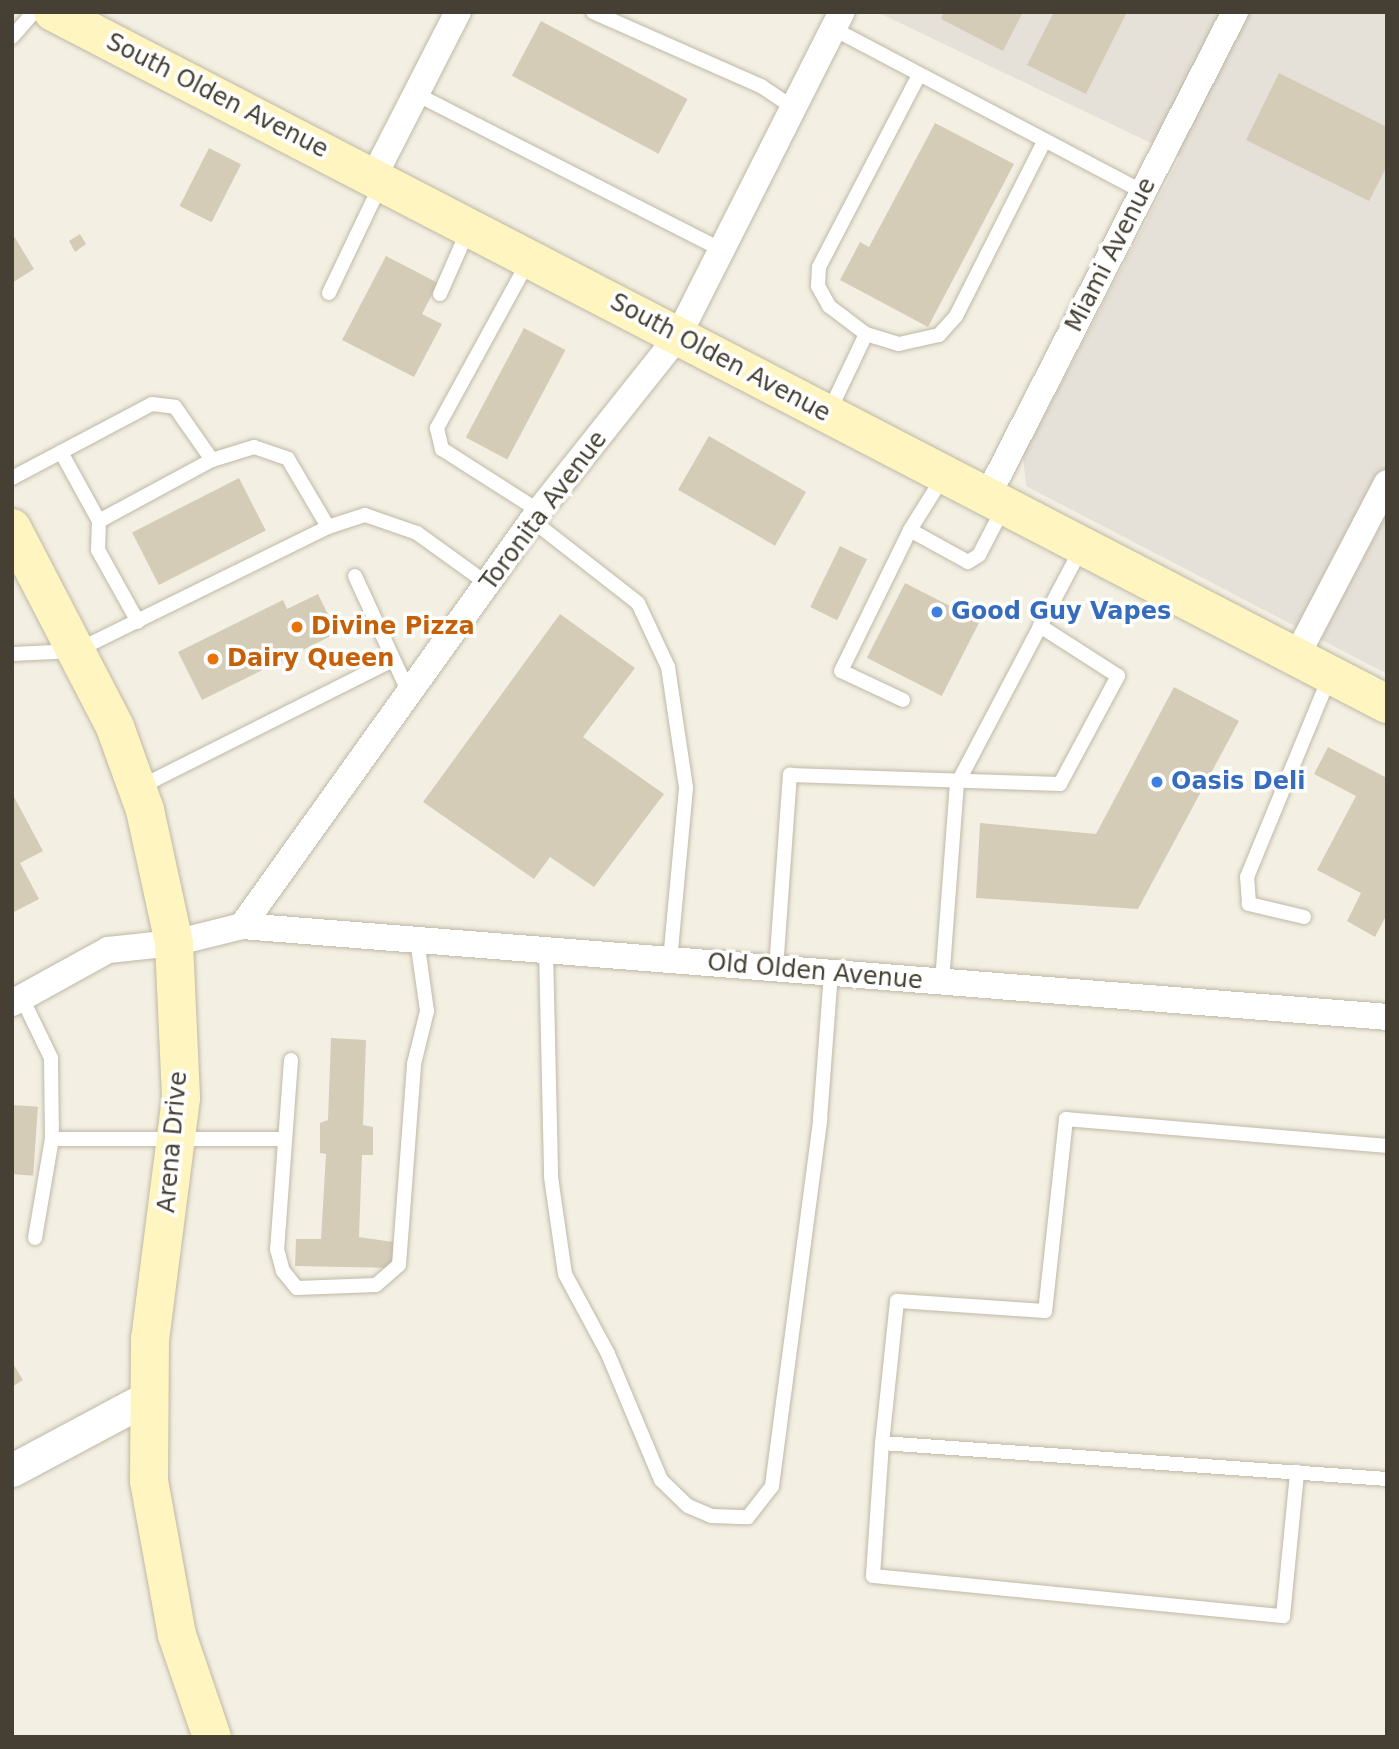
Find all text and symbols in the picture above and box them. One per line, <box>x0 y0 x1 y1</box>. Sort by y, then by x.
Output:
street label: South Olden Avenue <box>101 28 333 164</box>
street label: Miami Avenue <box>1060 173 1162 337</box>
street label: South Olden Avenue <box>605 288 835 428</box>
street label: Toronita Avenue <box>475 426 613 596</box>
place label: Good Guy Vapes <box>951 598 1171 626</box>
marker: Good Guy Vapes <box>929 604 945 620</box>
place label: Divine Pizza <box>311 613 475 641</box>
marker: Divine Pizza <box>289 619 305 635</box>
place label: Dairy Queen <box>227 645 394 673</box>
marker: Dairy Queen <box>205 651 221 667</box>
place label: Oasis Deli <box>1171 768 1305 796</box>
marker: Oasis Deli <box>1149 774 1165 790</box>
street label: Old Olden Avenue <box>706 948 924 996</box>
street label: Arena Drive <box>152 1070 194 1214</box>

